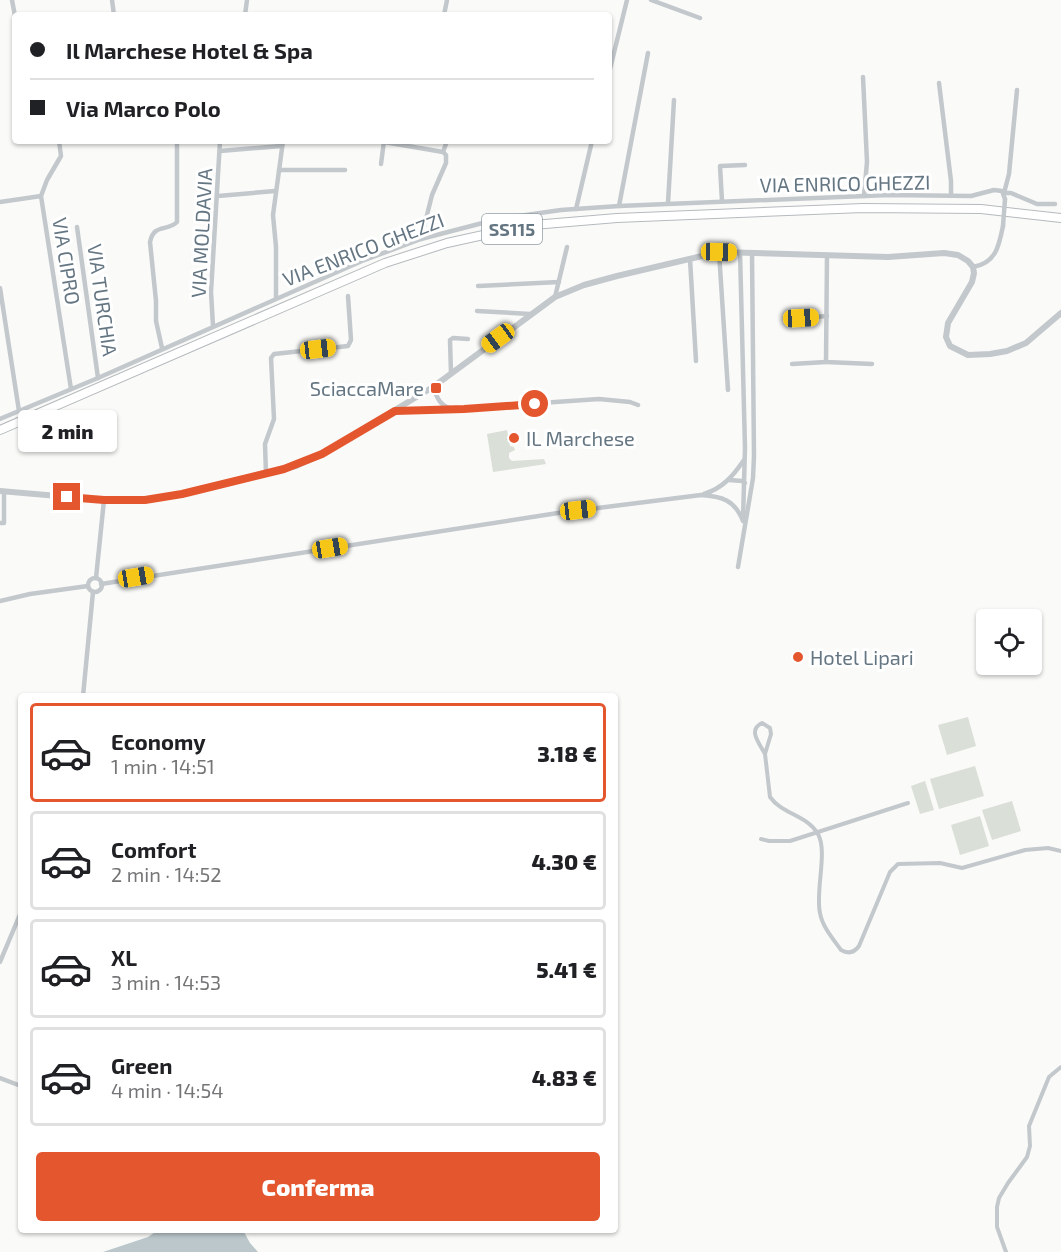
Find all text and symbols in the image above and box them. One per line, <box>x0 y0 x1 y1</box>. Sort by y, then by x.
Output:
text: Il Marchese Hotel & Spa <box>66 37 313 63</box>
text: Via Marco Polo <box>66 95 221 121</box>
street label: VIA MOLDAVIA <box>186 167 216 298</box>
street label: VIA ENRICO GHEZZI <box>759 170 931 196</box>
street label: VIA ENRICO GHEZZI <box>279 207 447 291</box>
road number: SS115 <box>482 214 542 244</box>
street label: VIA CIPRO <box>48 216 86 306</box>
street label: VIA TURCHIA <box>83 242 123 358</box>
car <box>701 243 737 261</box>
car <box>783 308 819 328</box>
car <box>478 320 518 356</box>
car <box>299 338 337 360</box>
place label: SciaccaMare <box>310 376 424 400</box>
marker: SciaccaMare <box>429 381 443 395</box>
route start <box>521 390 548 417</box>
callout: 2 min <box>17 410 116 452</box>
text: 2 min <box>42 419 93 443</box>
place label: IL Marchese <box>526 426 635 450</box>
marker: IL Marchese <box>507 431 521 445</box>
route end <box>53 483 80 510</box>
car <box>559 499 597 521</box>
car <box>311 536 349 560</box>
car <box>117 565 155 589</box>
map controls <box>976 609 1042 675</box>
button: locate <box>976 609 1042 675</box>
place label: Hotel Lipari <box>810 645 914 669</box>
marker: Hotel Lipari <box>791 650 805 664</box>
icon: car <box>39 726 93 780</box>
text: Economy <box>111 728 206 754</box>
text: 3.18 € <box>537 740 597 766</box>
text: 1 min · 14:51 <box>111 754 215 778</box>
icon: car <box>39 834 93 888</box>
text: Comfort <box>111 836 196 862</box>
text: 4.30 € <box>532 848 597 874</box>
text: 2 min · 14:52 <box>111 862 221 886</box>
icon: car <box>39 942 93 996</box>
text: XL <box>111 944 137 970</box>
text: 5.41 € <box>536 956 597 982</box>
text: 3 min · 14:53 <box>111 970 221 994</box>
icon: car <box>39 1050 93 1104</box>
text: Green <box>111 1052 173 1078</box>
text: 4.83 € <box>532 1064 597 1090</box>
text: 4 min · 14:54 <box>111 1078 224 1102</box>
button: Conferma <box>36 1152 600 1221</box>

